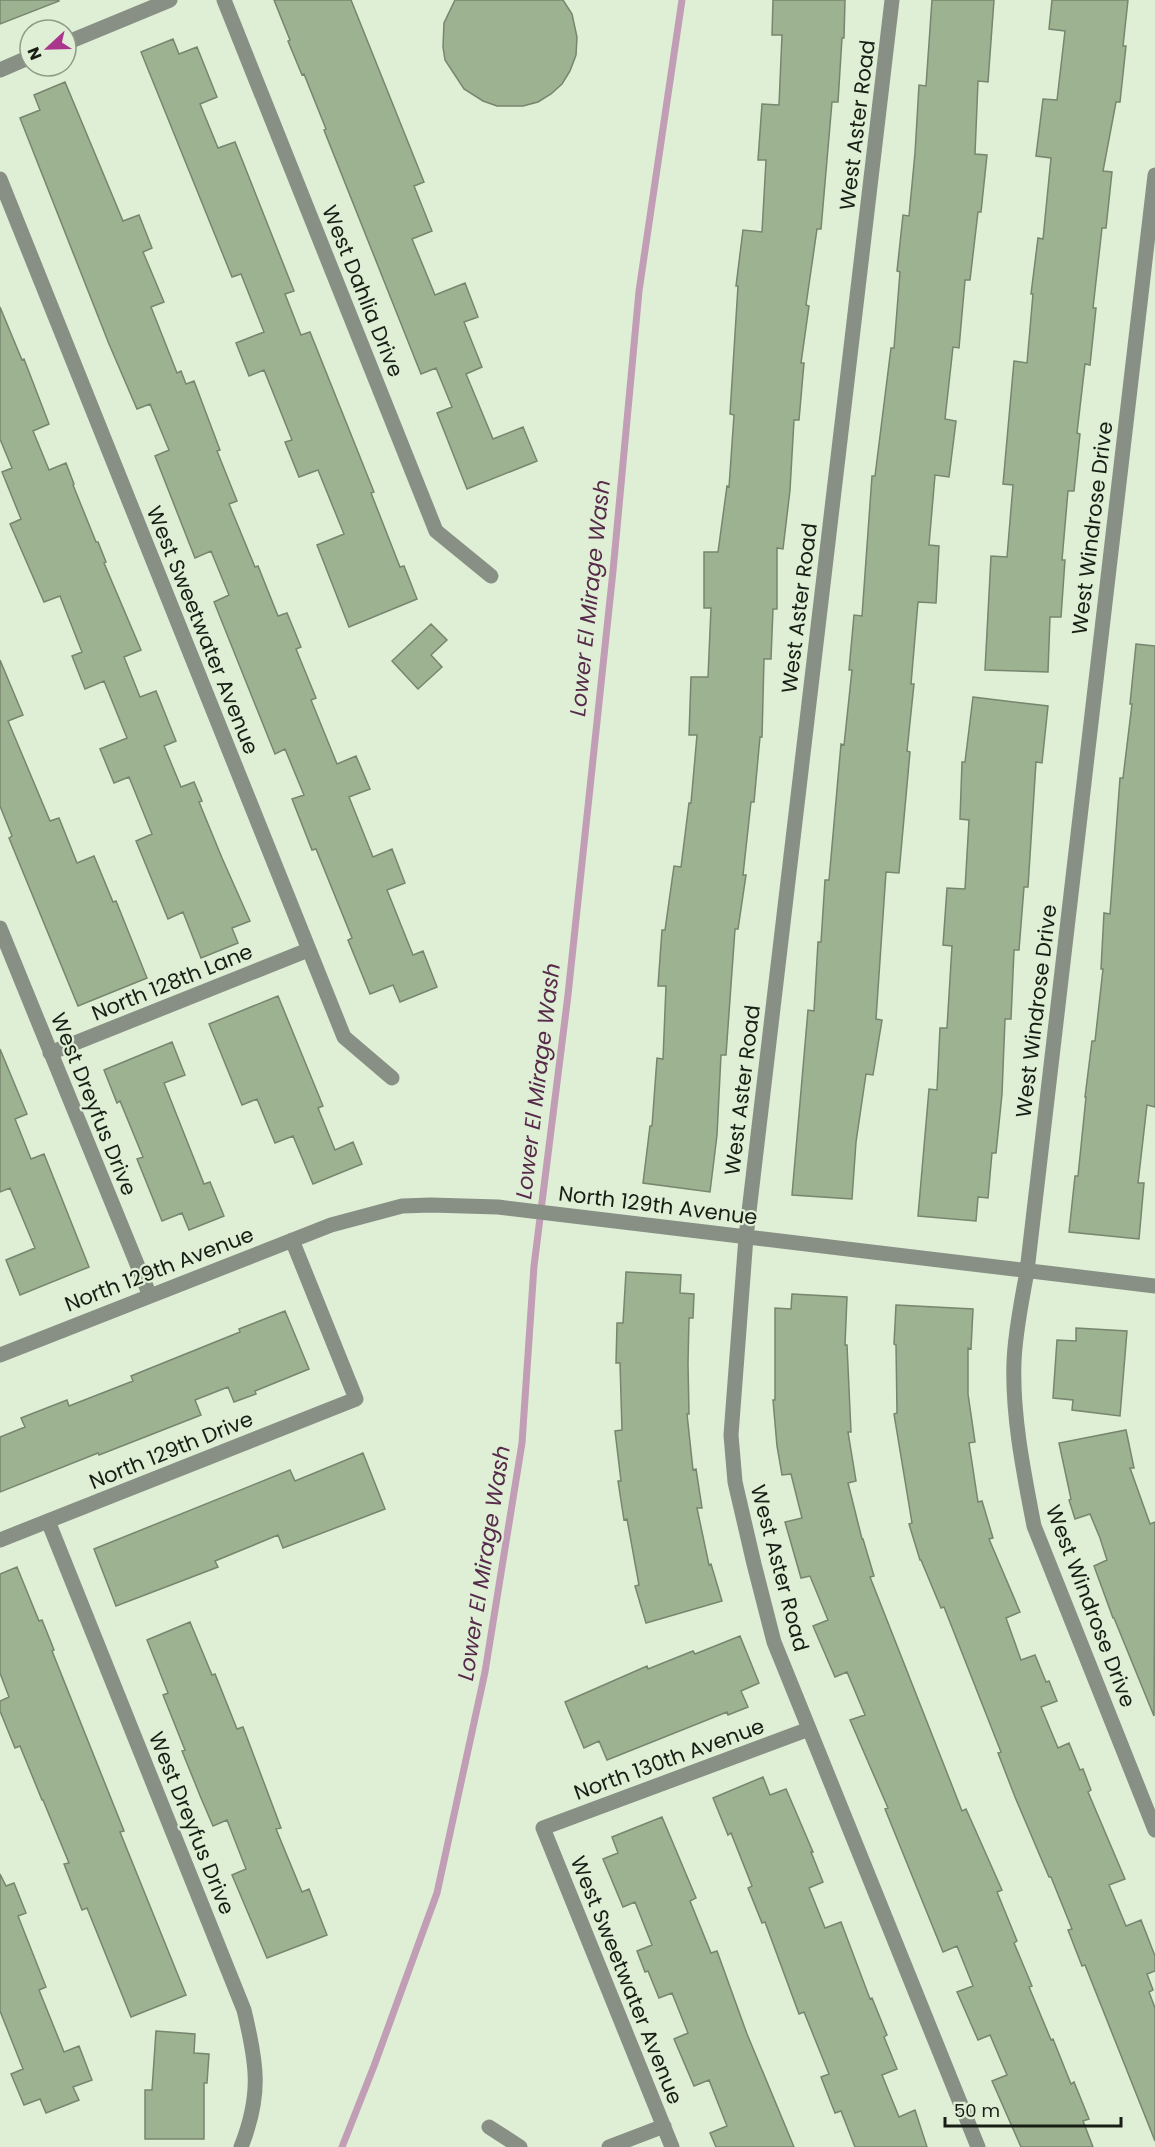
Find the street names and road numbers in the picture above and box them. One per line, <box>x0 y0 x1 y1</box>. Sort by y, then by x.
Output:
street label: West Aster Road <box>832 38 882 212</box>
street label: West Dahlia Drive <box>315 201 411 381</box>
street label: West Windrose Drive <box>1065 420 1119 636</box>
street label: West Sweetwater Avenue <box>140 502 266 758</box>
street label: West Aster Road <box>774 521 824 695</box>
street label: West Windrose Drive <box>1009 903 1063 1119</box>
street label: North 128th Lane <box>87 936 257 1028</box>
street label: West Aster Road <box>717 1003 767 1177</box>
street label: West Dreyfus Drive <box>44 1008 144 1200</box>
street label: North 129th Avenue <box>557 1178 759 1232</box>
street label: North 129th Avenue <box>60 1220 258 1318</box>
street label: North 129th Drive <box>85 1404 257 1496</box>
street label: West Aster Road <box>744 1481 816 1655</box>
street label: West Windrose Drive <box>1039 1501 1143 1711</box>
street label: North 130th Avenue <box>570 1711 768 1807</box>
street label: West Dreyfus Drive <box>142 1727 242 1919</box>
street label: West Sweetwater Avenue <box>564 1852 690 2108</box>

